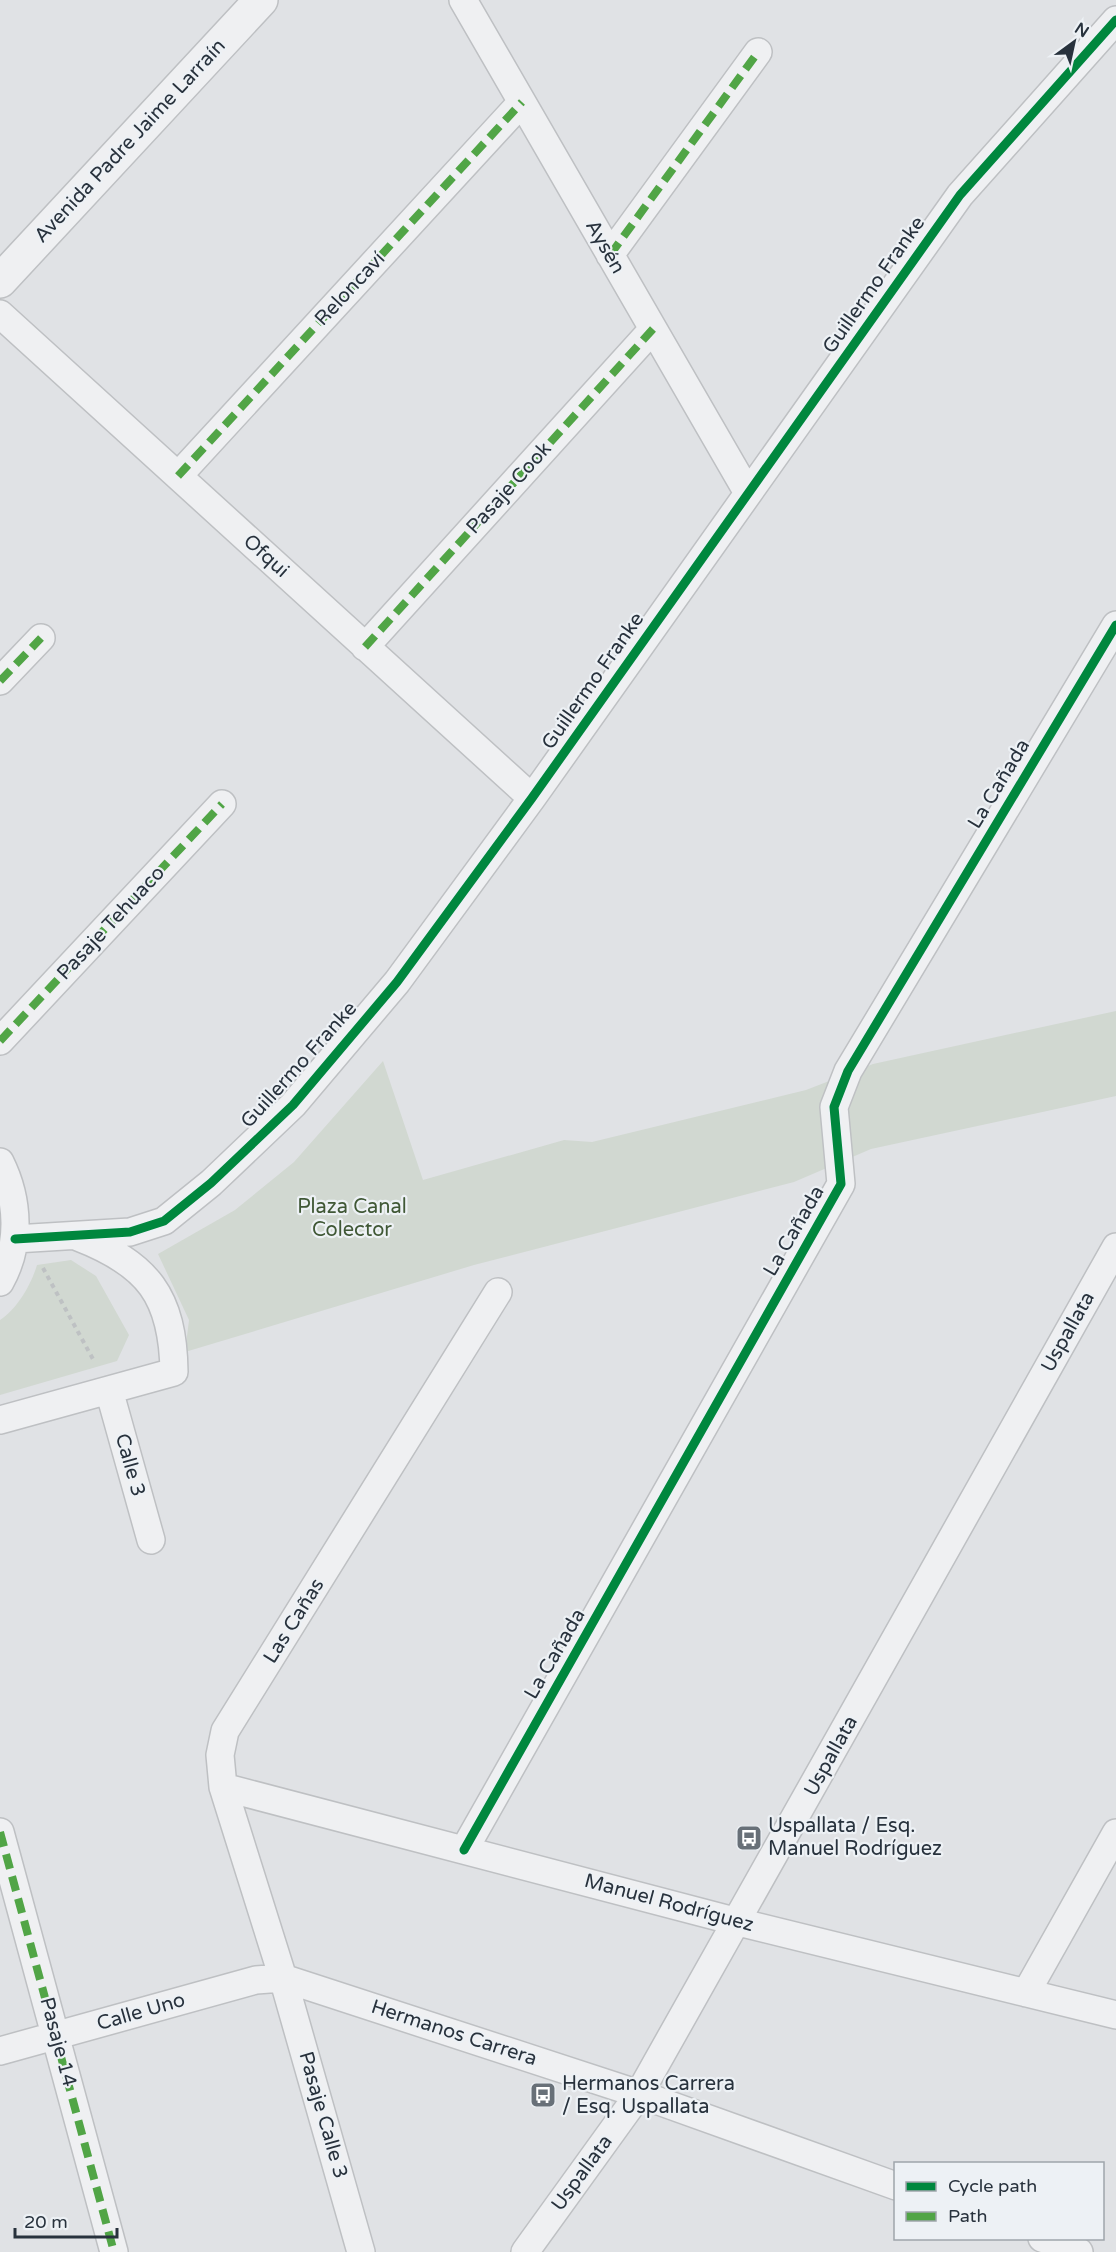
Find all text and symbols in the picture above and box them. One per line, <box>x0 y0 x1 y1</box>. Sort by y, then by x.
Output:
north arrow <box>1044 12 1104 72</box>
text: N <box>1071 18 1092 42</box>
street label: Avenida Padre Jaime Larraín <box>29 34 231 248</box>
street label: Guillermo Franke <box>818 212 930 358</box>
street label: Aysén <box>580 216 630 278</box>
street label: Reloncaví <box>310 247 390 331</box>
street label: Pasaje Cook <box>461 437 557 539</box>
street label: Ofqui <box>238 529 294 583</box>
street label: Guillermo Franke <box>537 608 649 754</box>
street label: La Cañada <box>963 735 1035 833</box>
street label: Pasaje Tehuaco <box>52 861 170 985</box>
street label: Guillermo Franke <box>236 997 362 1133</box>
street label: La Cañada <box>759 1182 829 1280</box>
park label: Plaza Canal Colector <box>297 1195 407 1242</box>
street label: Uspallata <box>1036 1288 1100 1376</box>
street label: Calle 3 <box>110 1431 150 1499</box>
street label: Las Cañas <box>258 1574 330 1668</box>
street label: La Cañada <box>520 1605 590 1703</box>
street label: Uspallata <box>799 1712 863 1800</box>
place label: Uspallata / Esq. Manuel Rodríguez <box>768 1814 942 1861</box>
bus stop icon: Uspallata / Esq. Manuel Rodríguez <box>734 1823 764 1853</box>
street label: Manuel Rodríguez <box>582 1869 756 1937</box>
street label: Calle Uno <box>94 1988 188 2036</box>
street label: Pasaje 14 <box>35 1995 81 2089</box>
street label: Hermanos Carrera <box>368 1995 540 2071</box>
street label: Pasaje Calle 3 <box>293 2049 353 2181</box>
place label: Hermanos Carrera / Esq. Uspallata <box>562 2072 735 2119</box>
bus stop icon: Hermanos Carrera / Esq. Uspallata <box>528 2080 558 2110</box>
street label: Uspallata <box>546 2130 618 2216</box>
legend <box>894 2162 1104 2240</box>
text: Cycle path <box>948 2175 1037 2197</box>
scale bar <box>15 2201 117 2239</box>
text: Path <box>948 2205 987 2227</box>
text: 20 m <box>24 2211 68 2233</box>

